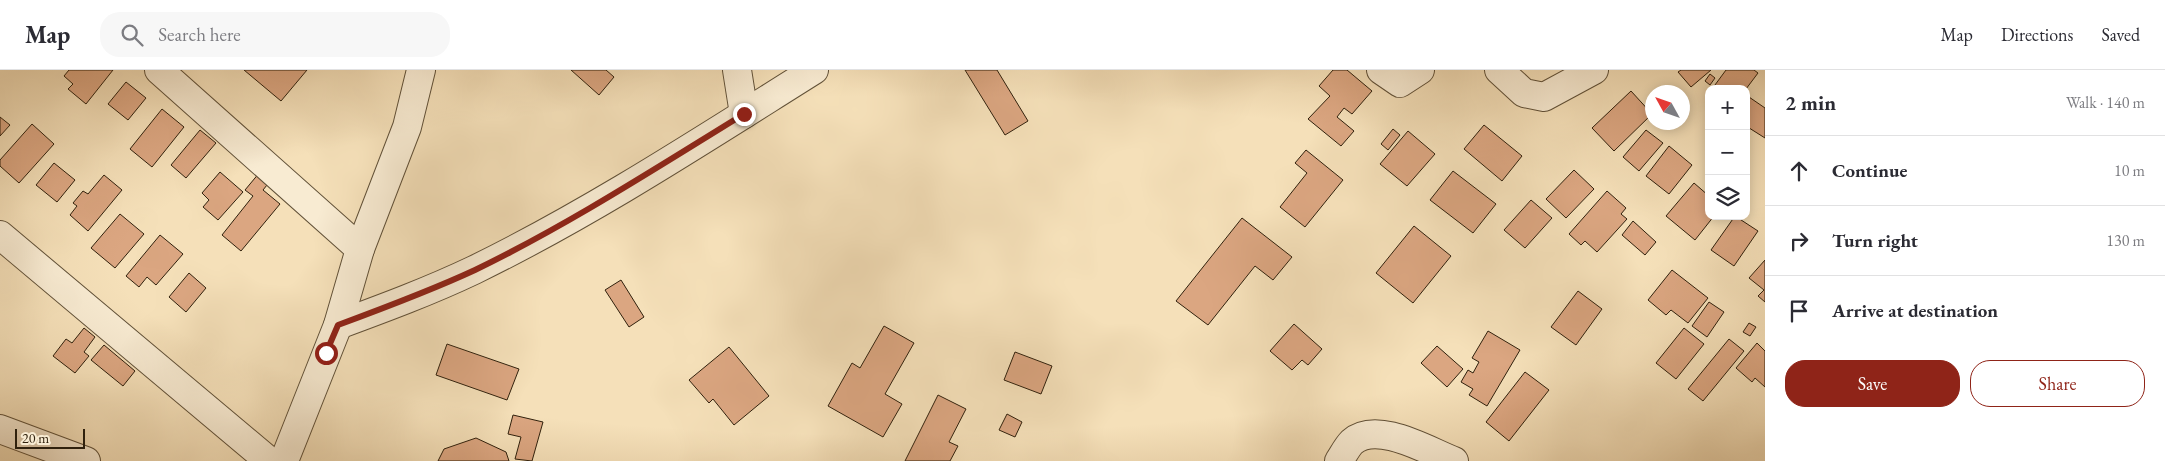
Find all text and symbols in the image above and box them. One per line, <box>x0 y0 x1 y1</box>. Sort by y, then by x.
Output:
search box <box>100 12 450 57</box>
text: Map <box>25 19 70 50</box>
icon: search <box>118 21 146 49</box>
text: Search here <box>158 22 241 47</box>
text: Map <box>1941 23 1973 46</box>
text: Directions <box>2001 23 2073 46</box>
text: Saved <box>2101 23 2140 46</box>
north arrow <box>1645 85 1690 130</box>
map controls <box>1705 85 1750 220</box>
button: + <box>1705 85 1750 130</box>
text: 2 min <box>1785 89 1836 116</box>
text: Walk · 140 m <box>2066 92 2145 113</box>
route end <box>733 103 756 126</box>
button: − <box>1705 130 1750 175</box>
icon: ahead <box>1785 157 1813 185</box>
text: Continue <box>1832 158 1907 183</box>
text: 10 m <box>2114 160 2145 181</box>
button: layers <box>1705 175 1750 220</box>
icon: right <box>1785 227 1813 255</box>
text: Turn right <box>1832 228 1918 253</box>
text: 130 m <box>2106 230 2145 251</box>
icon: arrive <box>1785 297 1813 325</box>
text: Arrive at destination <box>1832 298 1998 323</box>
route start <box>315 342 338 365</box>
button: Save <box>1785 360 1960 407</box>
button: Share <box>1970 360 2145 407</box>
scale bar <box>15 426 85 449</box>
text: 20 m <box>22 429 49 447</box>

